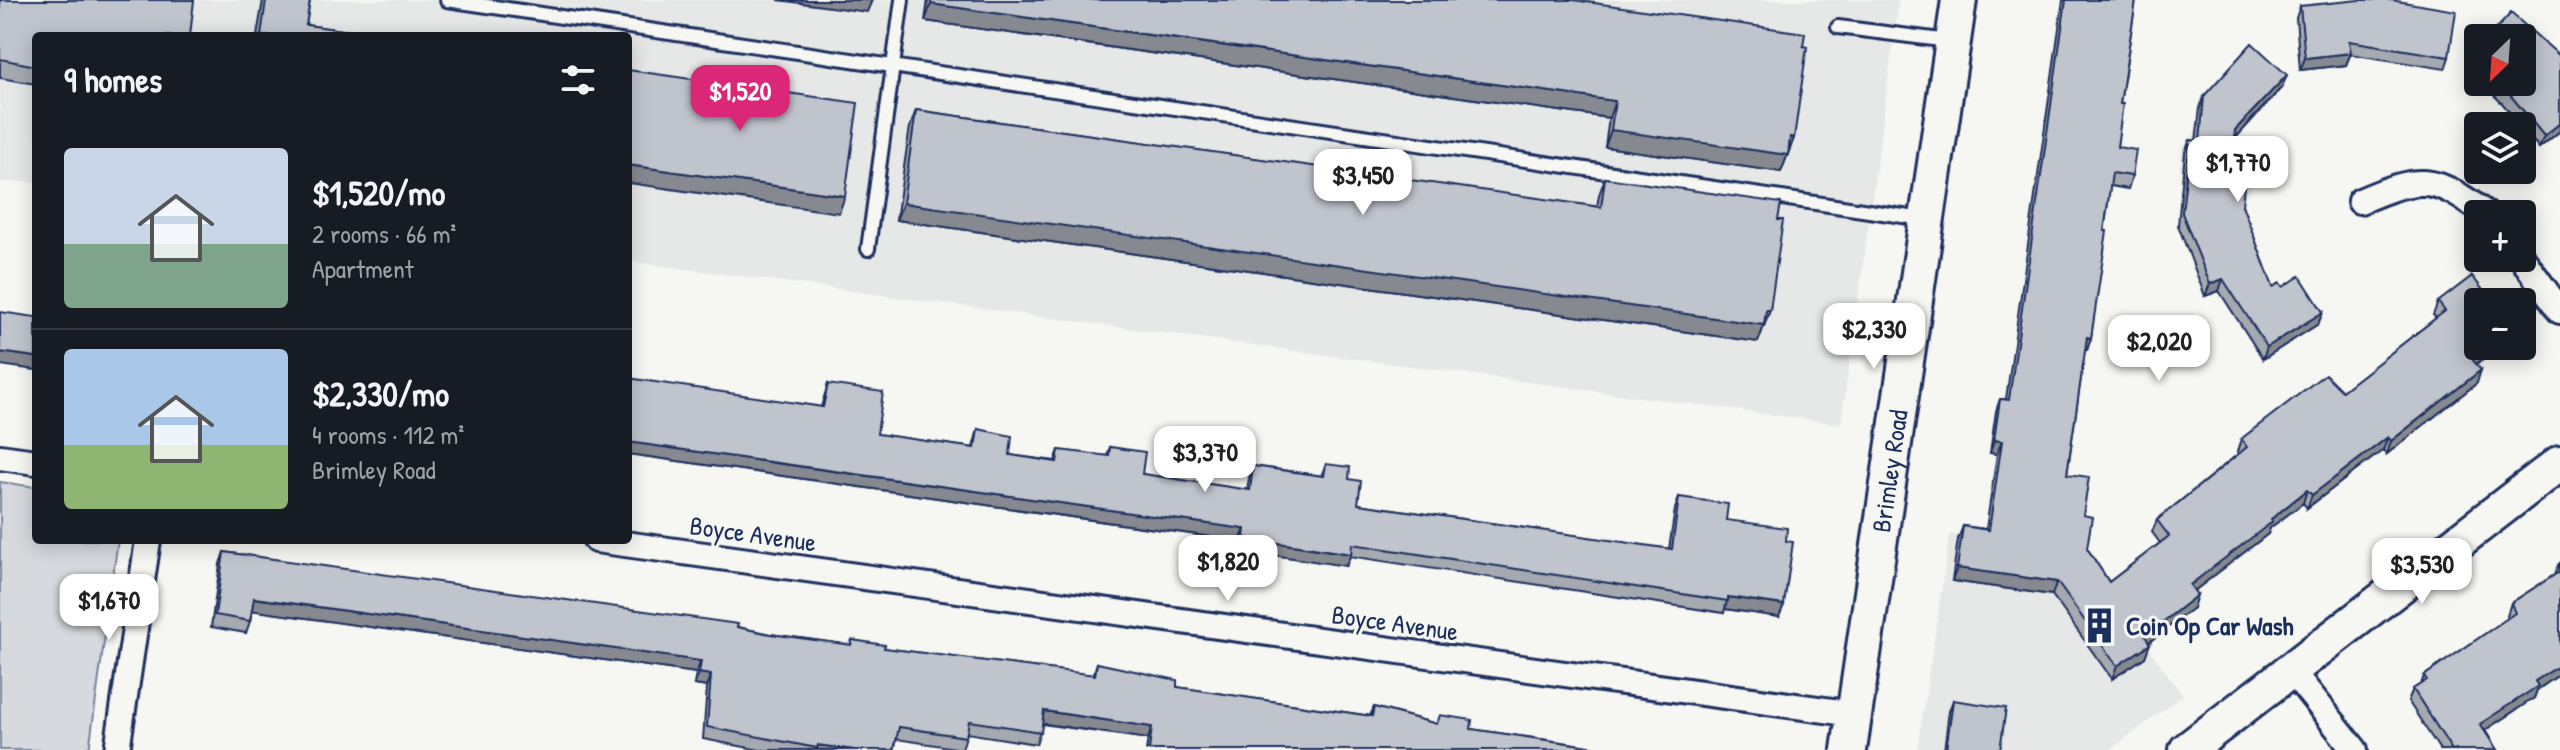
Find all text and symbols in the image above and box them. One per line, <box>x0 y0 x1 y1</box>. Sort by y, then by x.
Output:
north arrow <box>2464 24 2536 96</box>
map controls <box>2464 24 2536 360</box>
text: 9 homes <box>64 57 162 103</box>
icon: filters <box>556 58 600 102</box>
pin: $1,520 <box>675 65 805 133</box>
text: $1,520 <box>709 73 771 108</box>
button: layers <box>2464 112 2536 184</box>
pin: $1,770 <box>2173 136 2303 204</box>
text: $1,770 <box>2205 144 2271 179</box>
pin: $3,450 <box>1298 149 1428 217</box>
text: $3,450 <box>1332 157 1394 192</box>
text: $1,520/mo <box>312 170 445 216</box>
icon: home <box>128 180 224 276</box>
button: + <box>2464 200 2536 272</box>
text: 2 rooms · 66 m² <box>312 216 456 251</box>
text: Apartment <box>312 251 414 286</box>
button: − <box>2464 288 2536 360</box>
pin: $2,330 <box>1809 303 1939 371</box>
text: $2,330 <box>1841 311 1907 346</box>
pin: $2,020 <box>2094 315 2224 383</box>
text: $2,020 <box>2126 323 2192 358</box>
text: $2,330/mo <box>312 371 449 417</box>
icon: home <box>128 381 224 477</box>
street label: Brimley Road <box>1863 407 1916 535</box>
text: 4 rooms · 112 m² <box>312 417 464 452</box>
pin: $3,370 <box>1140 426 1270 494</box>
text: $3,370 <box>1172 434 1238 469</box>
text: Brimley Road <box>312 452 436 487</box>
street label: Boyce Avenue <box>688 507 818 560</box>
pin: $1,820 <box>1163 535 1293 603</box>
pin: $3,530 <box>2357 538 2487 606</box>
text: $1,820 <box>1197 543 1259 578</box>
text: $3,530 <box>2390 546 2454 581</box>
pin: $1,670 <box>44 574 174 642</box>
text: $1,670 <box>78 582 140 617</box>
street label: Boyce Avenue <box>1330 596 1460 649</box>
building icon: Coin Op Car Wash <box>2081 607 2119 645</box>
place label: Coin Op Car Wash <box>2126 608 2293 644</box>

